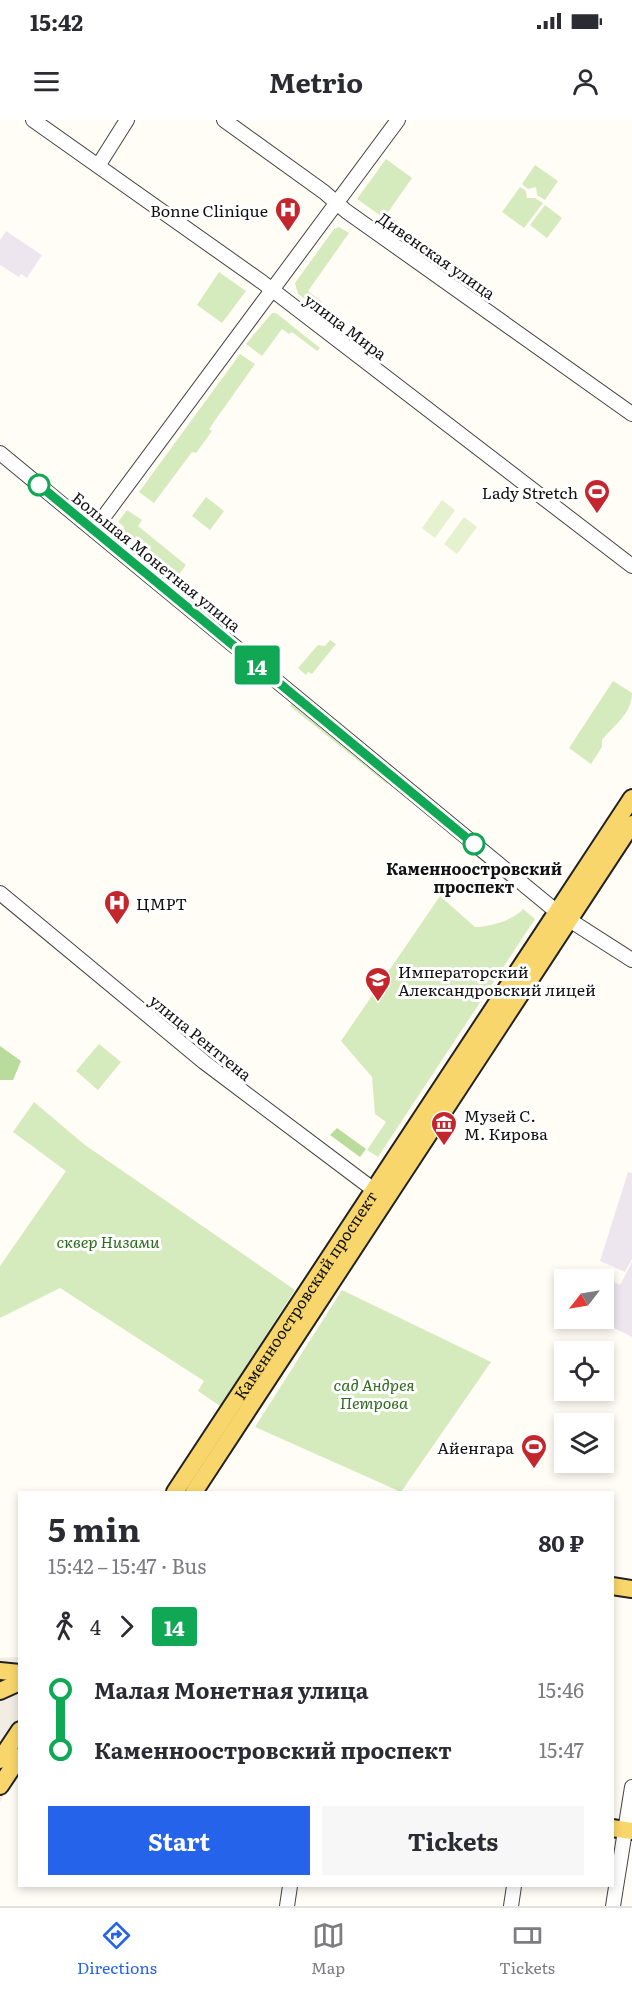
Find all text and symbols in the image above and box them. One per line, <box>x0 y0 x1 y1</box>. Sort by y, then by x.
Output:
text: 15:42 <box>30 5 83 38</box>
text: Metrio <box>269 61 363 101</box>
icon: menu <box>30 65 63 98</box>
icon: person <box>569 65 602 98</box>
hospital icon: Bonne Clinique <box>273 195 303 233</box>
place label: Bonne Clinique <box>150 198 268 222</box>
street label: Дивенская улица <box>373 205 501 305</box>
street label: улица Мира <box>300 287 393 365</box>
unlabelled marker <box>28 474 50 496</box>
sports icon: Lady Stretch <box>582 477 612 515</box>
place label: Lady Stretch <box>482 480 578 504</box>
street label: Большая Монетная улица <box>67 485 247 637</box>
line badge: 14 <box>230 646 284 684</box>
text: 14 <box>247 650 267 681</box>
marker: Каменноостровский проспект <box>463 833 485 855</box>
place label: Каменноостровский проспект <box>386 856 562 898</box>
hospital icon: ЦМРТ <box>102 888 132 926</box>
place label: ЦМРТ <box>136 891 187 915</box>
place label: Императорский Александровский лицей <box>398 959 596 1001</box>
school or university icon: Императорский Александровский лицей <box>363 965 393 1003</box>
street label: улица Рентгена <box>145 988 258 1086</box>
place label: Музей С. М. Кирова <box>464 1103 548 1145</box>
museum icon: Музей С. М. Кирова <box>429 1109 459 1147</box>
street label: Каменноостровский проспект <box>227 1186 382 1404</box>
park label: сквер Низами <box>56 1229 160 1253</box>
north arrow <box>554 1269 614 1329</box>
map controls <box>554 1269 614 1473</box>
button: locate <box>554 1341 614 1401</box>
park label: сад Андрея Петрова <box>333 1372 415 1414</box>
button: layers <box>554 1413 614 1473</box>
sports icon: Айенгара <box>519 1432 549 1470</box>
place label: Айенгара <box>437 1435 514 1459</box>
text: 5 min <box>48 1503 140 1552</box>
text: 80 ₽ <box>538 1526 584 1559</box>
text: 15:42 – 15:47 · Bus <box>48 1550 206 1580</box>
icon: walk <box>48 1610 81 1643</box>
icon: forward <box>110 1610 143 1643</box>
text: 4 <box>90 1611 101 1641</box>
text: 14 <box>164 1611 185 1642</box>
text: Малая Монетная улица <box>94 1673 369 1706</box>
text: 15:46 <box>538 1674 584 1704</box>
text: Каменноостровский проспект <box>94 1733 452 1766</box>
text: 15:47 <box>539 1734 584 1764</box>
button: Start <box>48 1806 310 1875</box>
button: Tickets <box>322 1806 584 1875</box>
tab: Directions <box>77 1919 157 1979</box>
tab: Map <box>311 1919 345 1979</box>
tab: Tickets <box>499 1919 555 1979</box>

